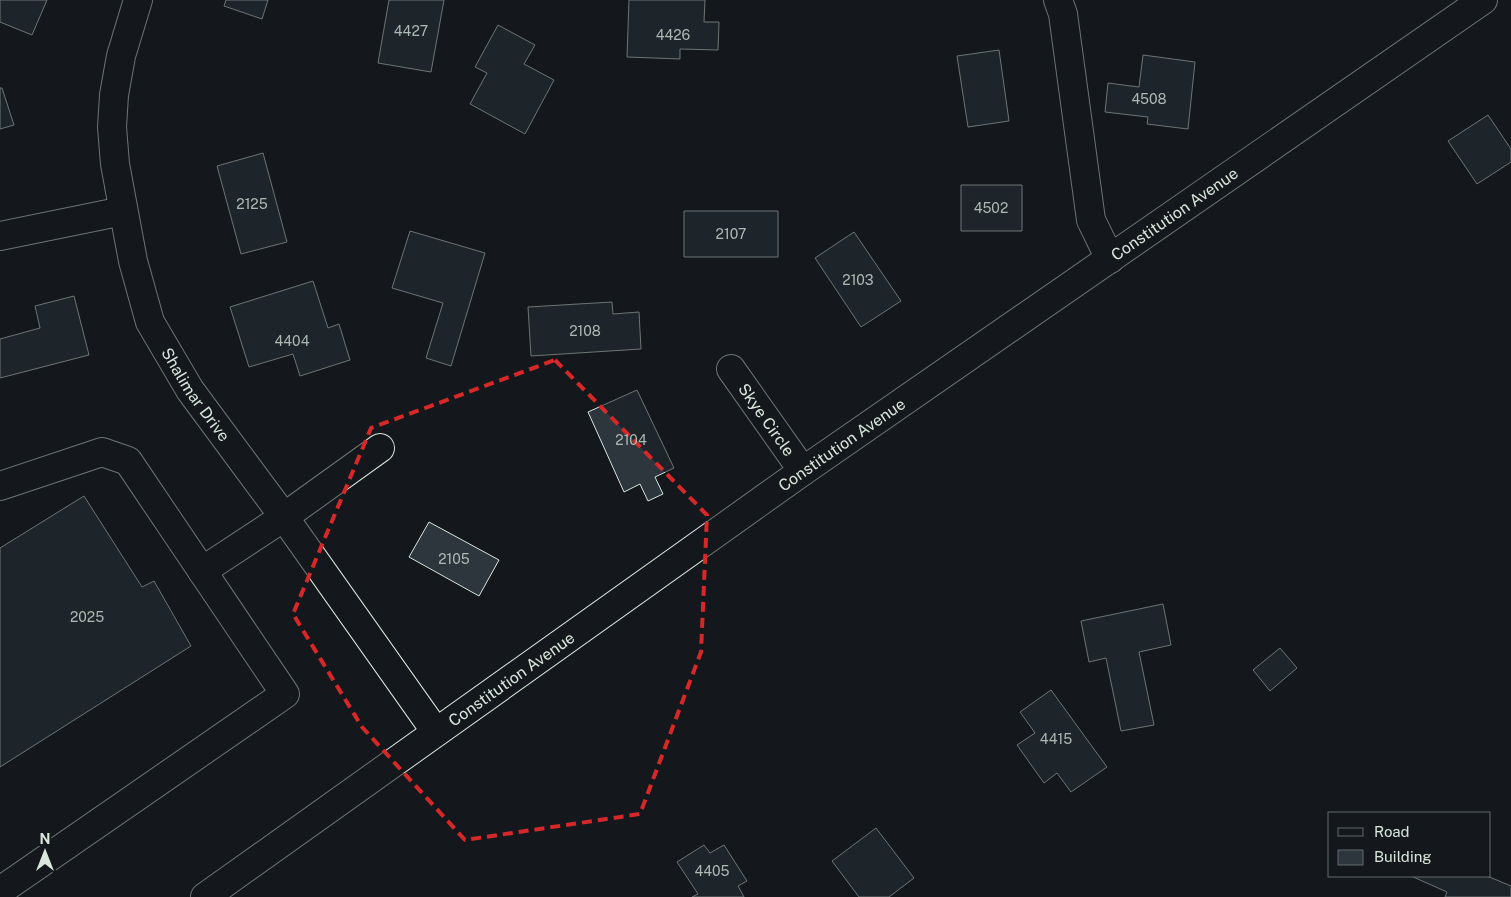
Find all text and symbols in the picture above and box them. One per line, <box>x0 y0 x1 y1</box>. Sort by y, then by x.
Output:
house number: 4427 <box>394 23 428 39</box>
house number: 4426 <box>656 27 691 43</box>
house number: 4508 <box>1131 91 1167 107</box>
street label: Constitution Avenue <box>1107 163 1242 264</box>
house number: 2125 <box>236 196 268 212</box>
house number: 4502 <box>974 200 1008 216</box>
house number: 2107 <box>716 226 746 242</box>
house number: 2103 <box>842 272 874 288</box>
house number: 2108 <box>569 323 601 339</box>
house number: 4404 <box>275 333 310 349</box>
street label: Shalimar Drive <box>158 344 234 445</box>
street label: Skye Circle <box>735 380 799 460</box>
street label: Constitution Avenue <box>774 394 909 495</box>
house number: 2104 <box>615 432 647 448</box>
house number: 2105 <box>438 551 470 567</box>
house number: 2025 <box>70 609 104 625</box>
street label: Constitution Avenue <box>445 628 578 730</box>
house number: 4415 <box>1040 731 1072 747</box>
legend <box>1328 812 1491 877</box>
text: Road <box>1374 823 1410 840</box>
north arrow <box>20 827 70 877</box>
text: N <box>40 831 50 847</box>
text: Building <box>1374 848 1432 865</box>
house number: 4405 <box>694 863 730 879</box>

